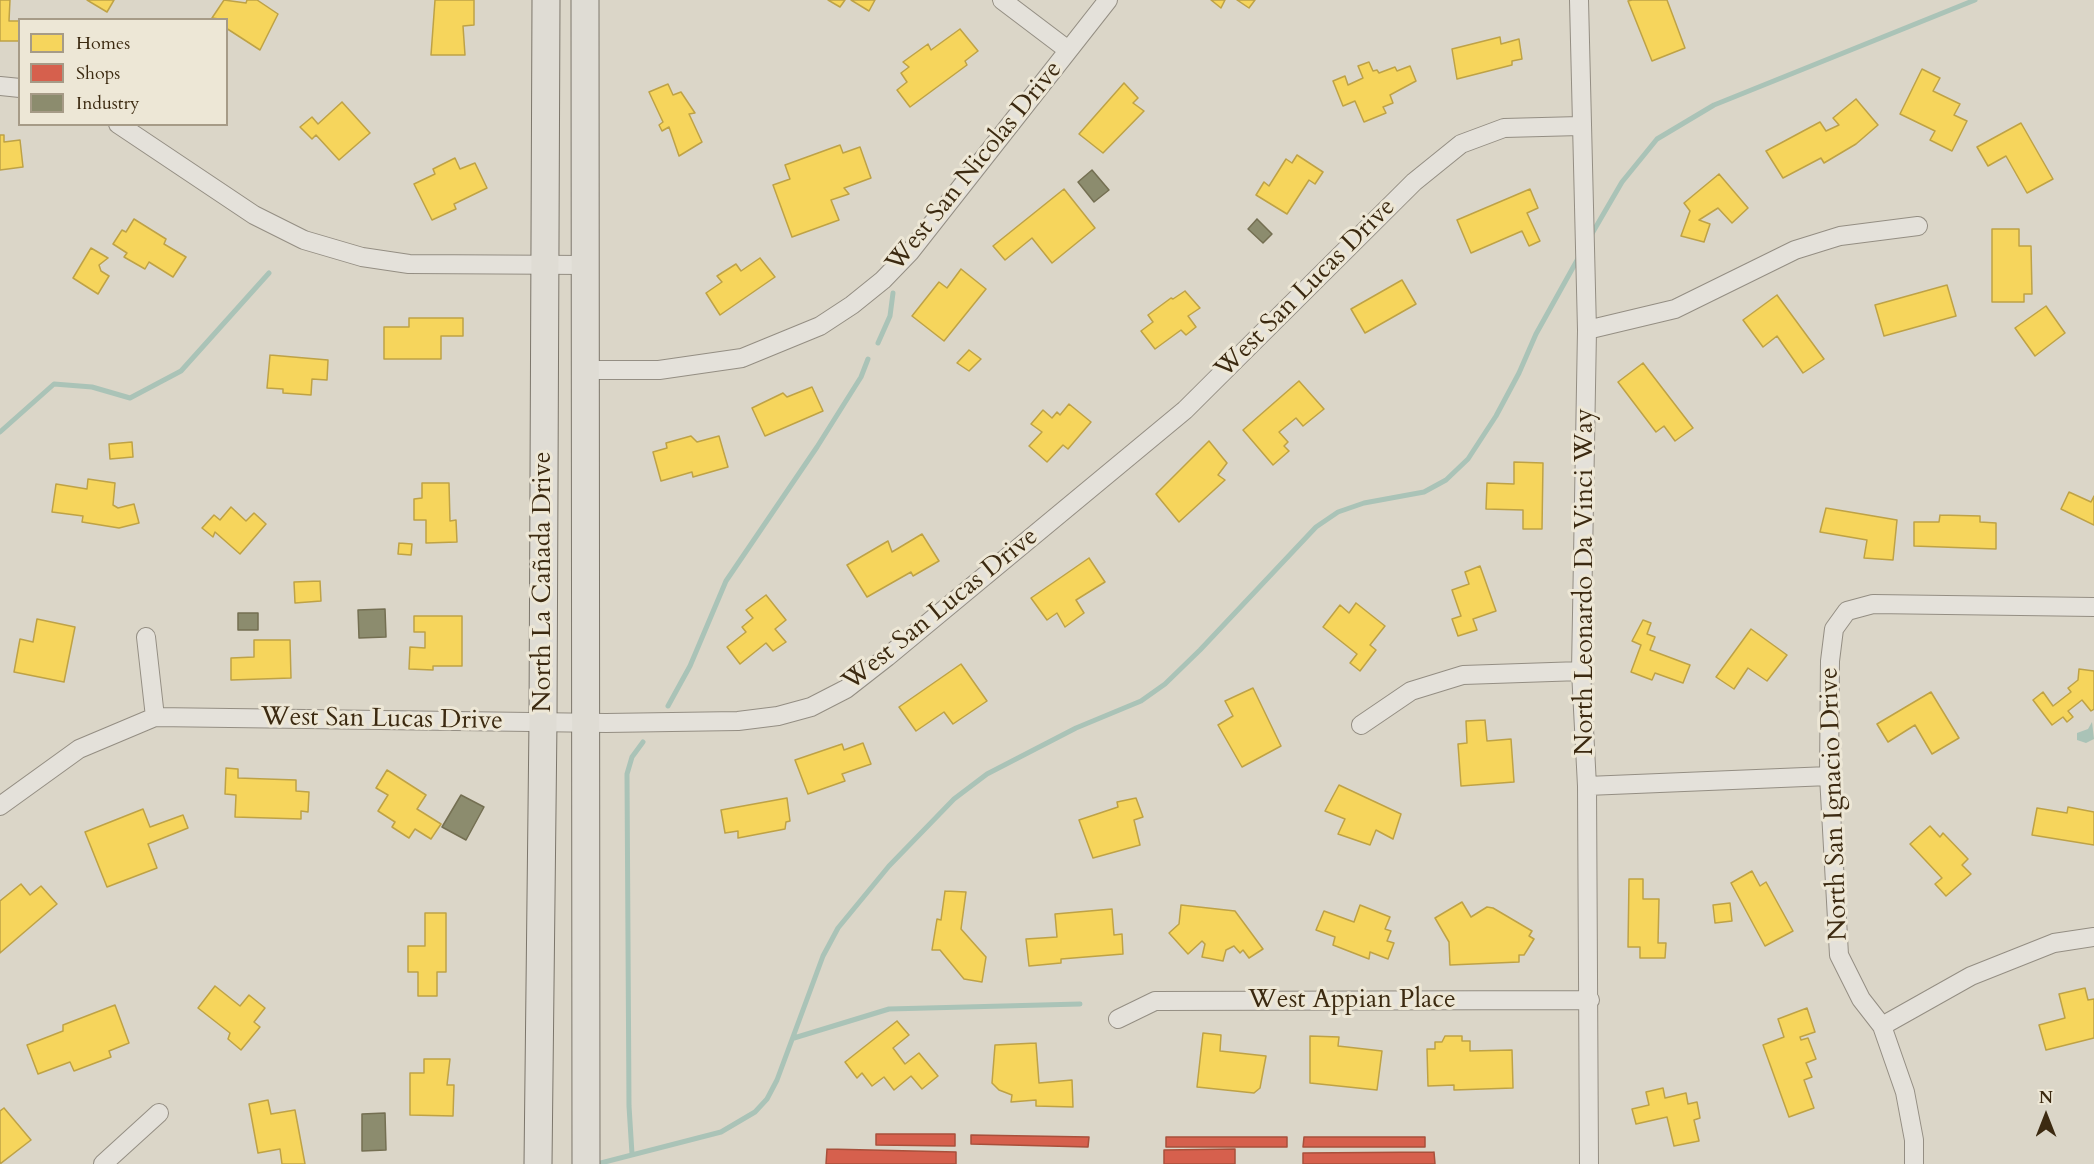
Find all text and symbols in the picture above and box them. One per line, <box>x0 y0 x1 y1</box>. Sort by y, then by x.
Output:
legend <box>18 18 228 126</box>
text: Homes <box>76 31 130 56</box>
street label: West San Nicolas Drive <box>880 55 1070 279</box>
text: Shops <box>76 61 120 86</box>
text: Industry <box>76 91 140 116</box>
street label: West San Lucas Drive <box>1209 192 1403 386</box>
street label: North Leonardo Da Vinci Way <box>1570 408 1602 756</box>
street label: North La Cañada Drive <box>528 451 560 713</box>
street label: West San Lucas Drive <box>837 522 1045 698</box>
street label: North San Ignacio Drive <box>1815 667 1855 941</box>
street label: West San Lucas Drive <box>261 702 503 738</box>
street label: West Appian Place <box>1248 985 1456 1017</box>
north arrow <box>2016 1086 2076 1146</box>
text: N <box>2039 1087 2053 1109</box>

